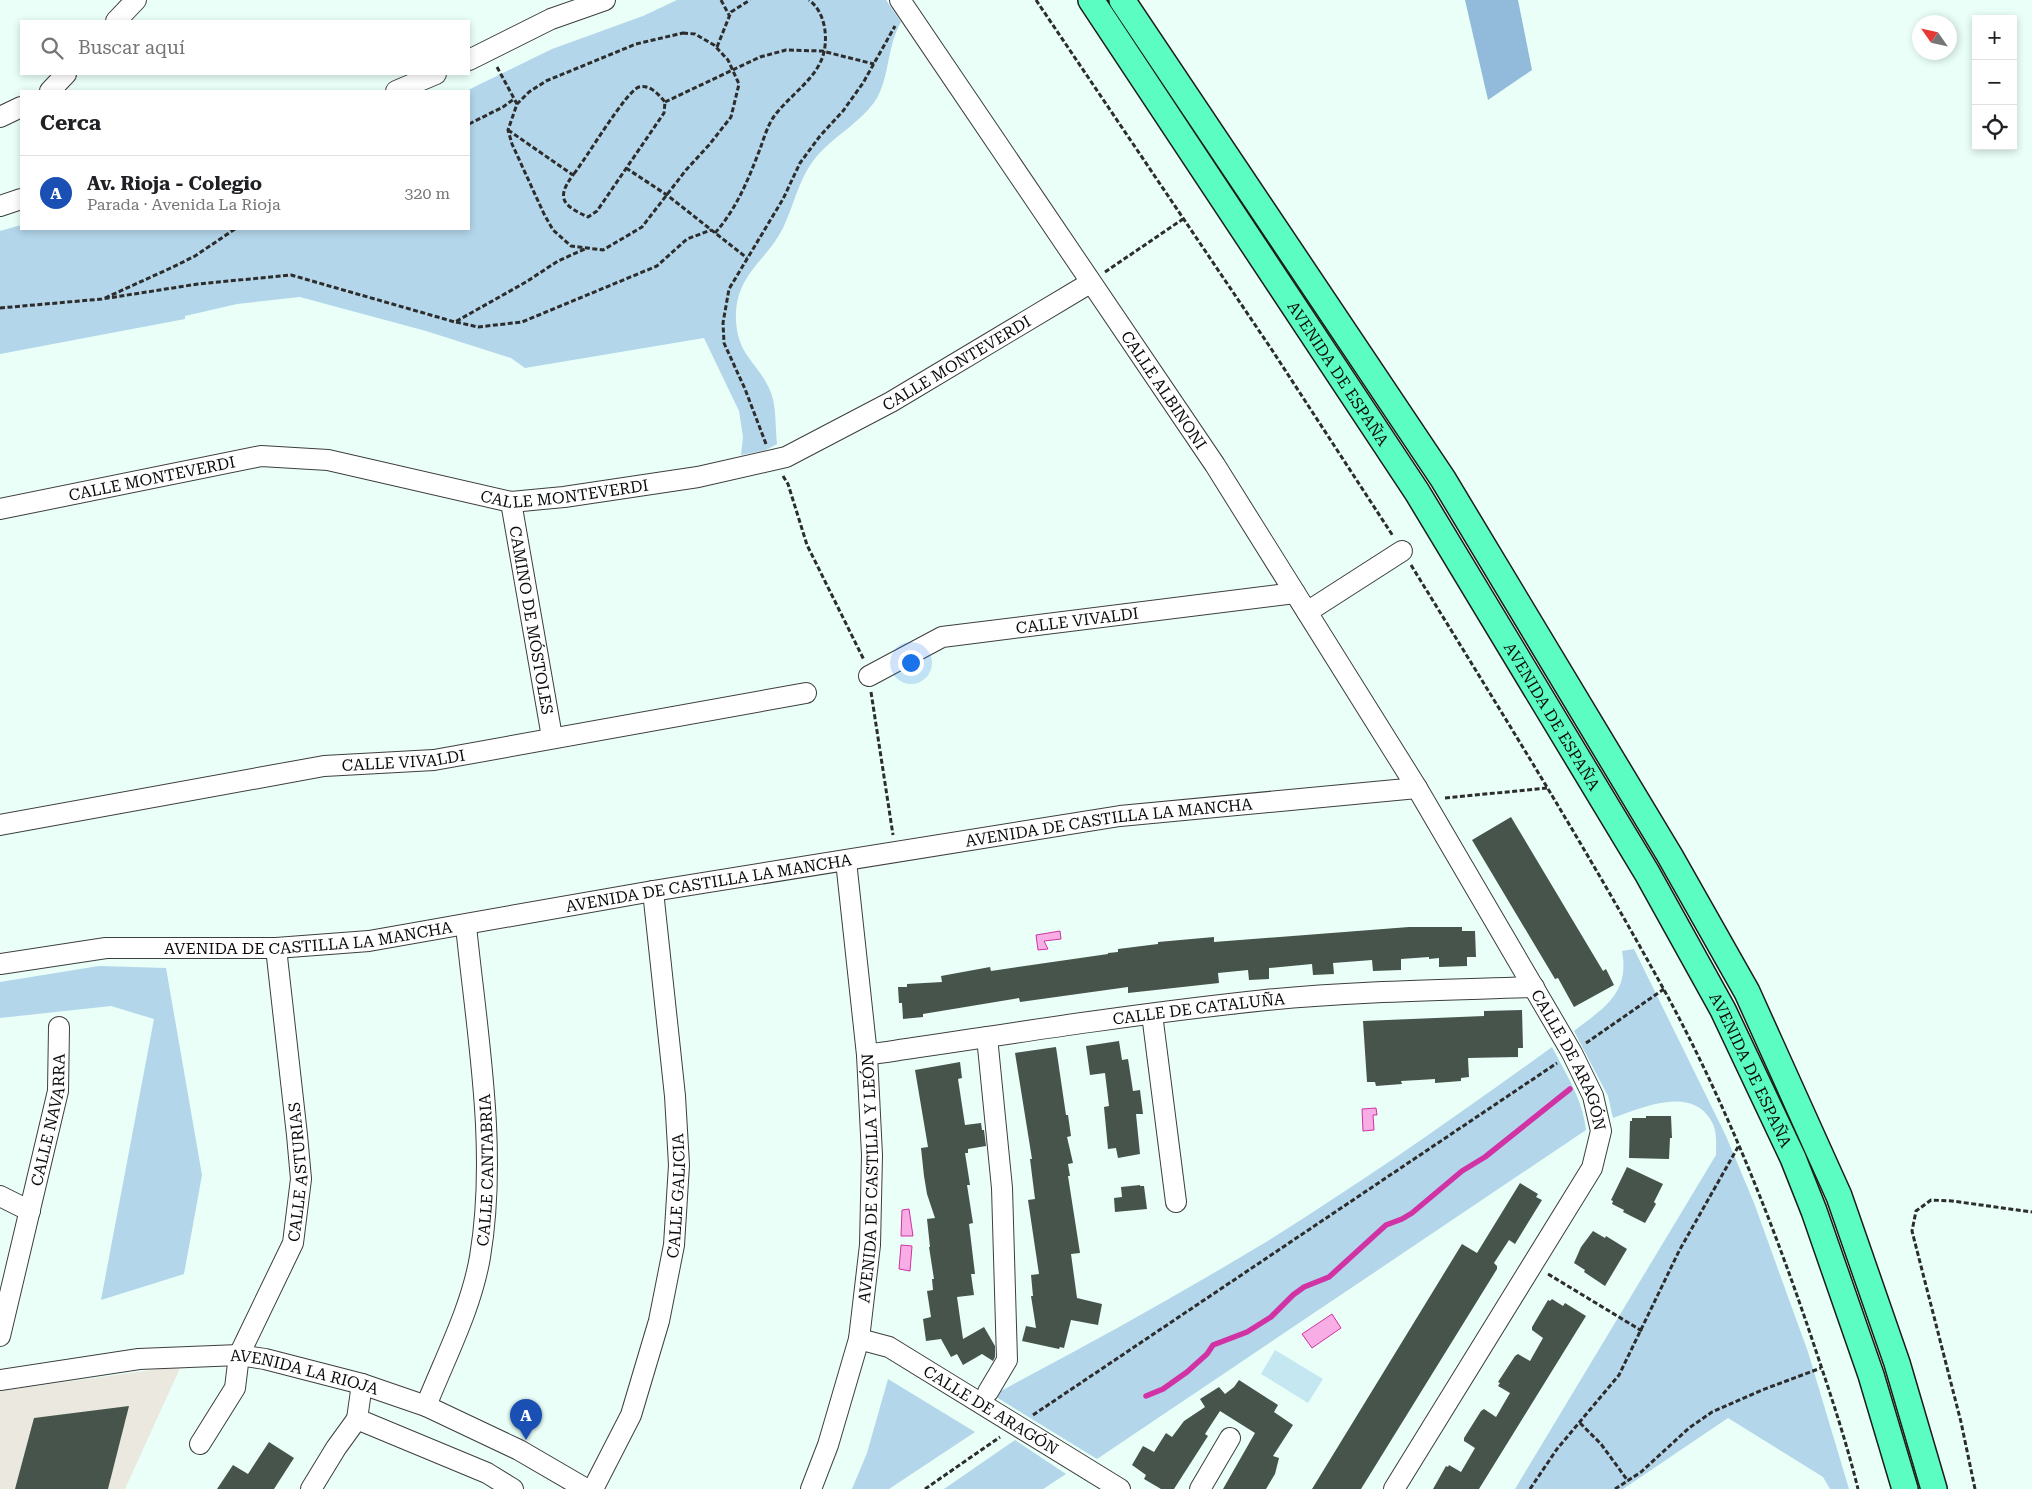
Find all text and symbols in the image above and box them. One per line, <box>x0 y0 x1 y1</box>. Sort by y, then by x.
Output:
north arrow <box>1912 15 1957 60</box>
map controls <box>1972 15 2017 150</box>
button: + <box>1972 15 2017 60</box>
search box <box>20 20 470 75</box>
icon: search <box>38 34 66 62</box>
text: Buscar aquí <box>78 36 185 59</box>
button: − <box>1972 60 2017 105</box>
button: locate <box>1972 105 2017 150</box>
text: Cerca <box>40 111 101 135</box>
text: Av. Rioja - Colegio <box>87 172 262 195</box>
text: A <box>50 184 62 203</box>
text: 320 m <box>404 184 450 203</box>
text: Parada · Avenida La Rioja <box>87 195 281 214</box>
street label: AVENIDA DE ESPAÑA <box>1284 298 1394 450</box>
street label: CALLE MONTEVERDI <box>879 311 1034 414</box>
street label: CALLE ALBINONI <box>1117 327 1211 453</box>
street label: CALLE MONTEVERDI <box>67 452 237 504</box>
street label: CALLE MONTEVERDI <box>479 475 650 512</box>
street label: CAMINO DE MÓSTOLES <box>506 524 557 716</box>
street label: CALLE VIVALDI <box>1015 603 1140 637</box>
street label: AVENIDA DE ESPAÑA <box>1500 639 1605 794</box>
your location <box>898 650 924 676</box>
street label: CALLE VIVALDI <box>341 745 467 775</box>
street label: AVENIDA DE CASTILLA LA MANCHA <box>964 794 1254 850</box>
street label: AVENIDA DE CASTILLA LA MANCHA <box>564 850 854 916</box>
street label: AVENIDA DE CASTILLA LA MANCHA <box>164 917 455 958</box>
street label: CALLE DE ARAGÓN <box>1527 986 1610 1132</box>
street label: CALLE DE CATALUÑA <box>1111 989 1286 1028</box>
street label: AVENIDA DE ESPAÑA <box>1706 989 1796 1151</box>
street label: CALLE NAVARRA <box>26 1052 68 1188</box>
street label: AVENIDA DE CASTILLA Y LEÓN <box>854 1053 882 1304</box>
street label: CALLE CANTABRIA <box>472 1092 497 1248</box>
street label: CALLE ASTURIAS <box>284 1101 311 1243</box>
street label: CALLE GALICIA <box>662 1132 689 1260</box>
street label: AVENIDA LA RIOJA <box>230 1345 382 1399</box>
street label: CALLE DE ARAGÓN <box>920 1361 1062 1459</box>
pin: A <box>510 1399 542 1440</box>

